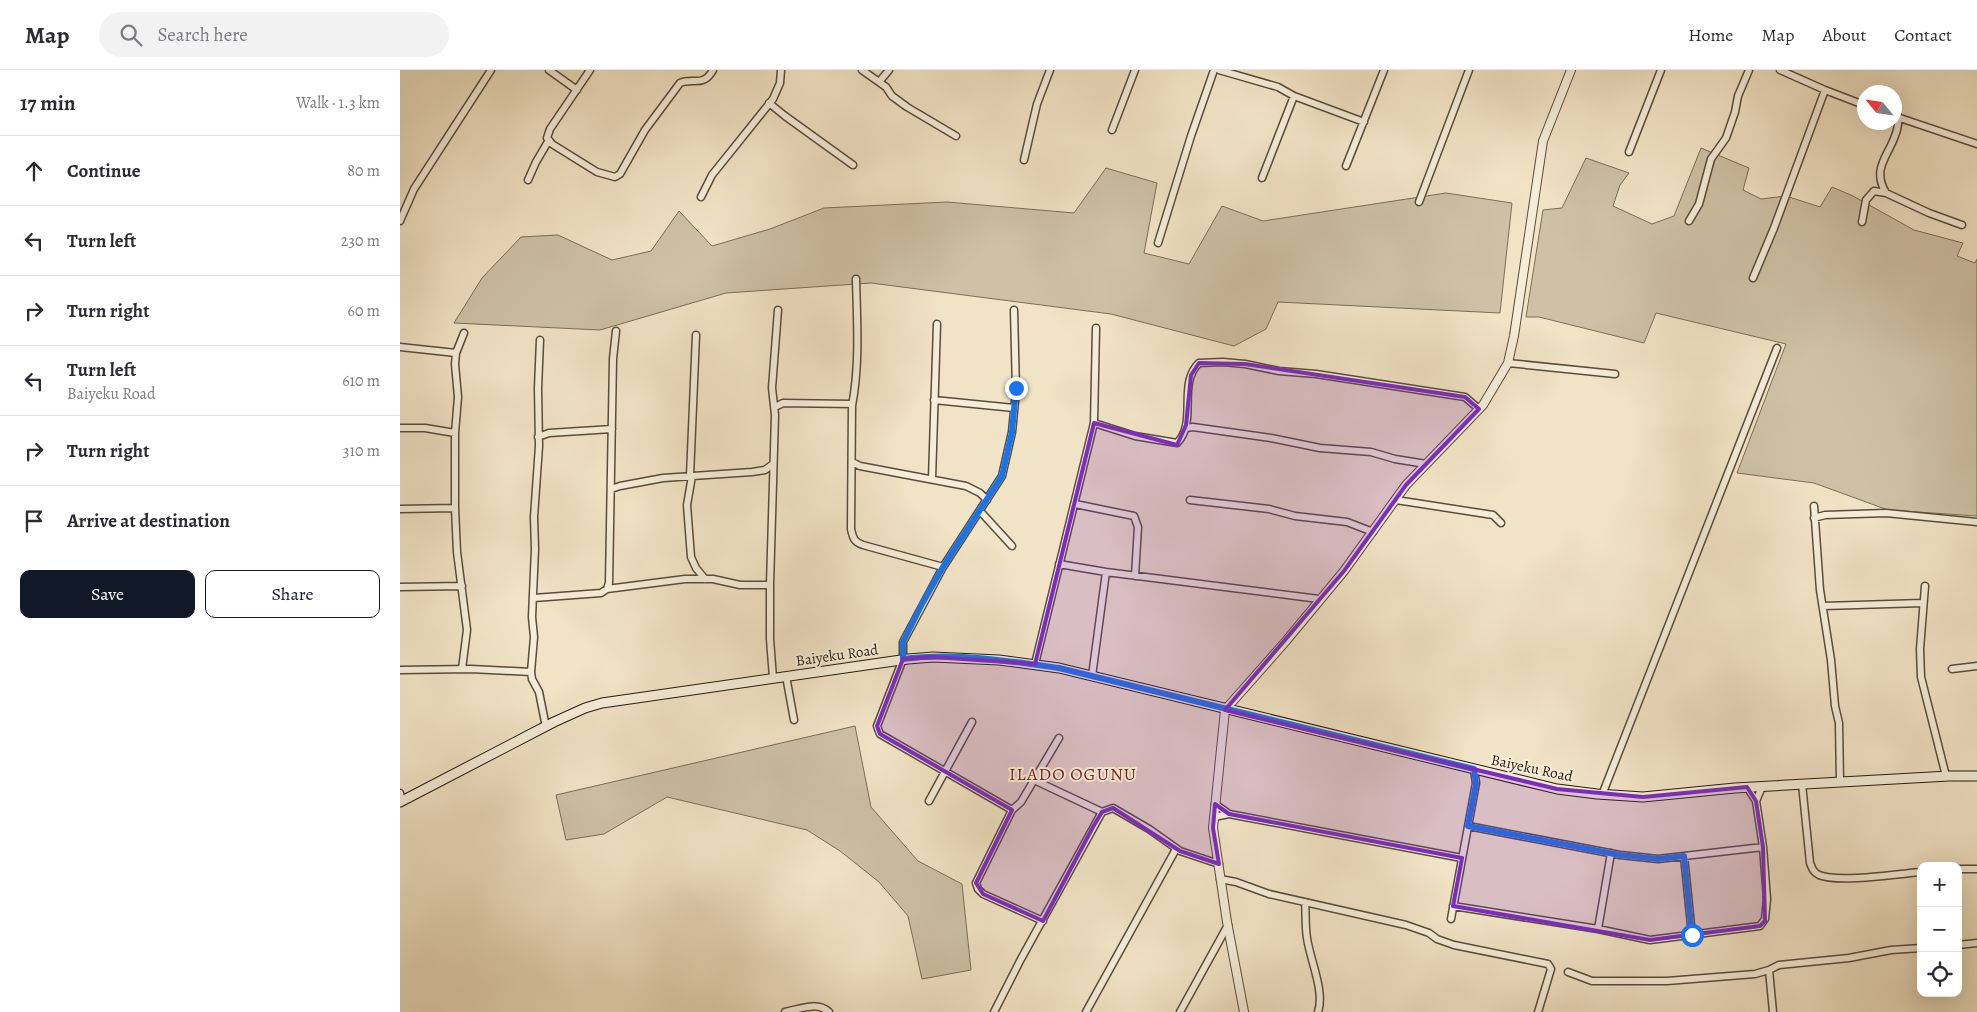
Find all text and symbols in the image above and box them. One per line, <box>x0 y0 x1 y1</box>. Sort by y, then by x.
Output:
search box <box>99 12 449 57</box>
text: Map <box>25 19 69 51</box>
icon: search <box>117 21 145 49</box>
text: Search here <box>157 22 248 48</box>
text: Home <box>1688 23 1733 47</box>
text: Map <box>1761 23 1794 47</box>
text: About <box>1822 23 1866 47</box>
text: Contact <box>1894 23 1952 47</box>
north arrow <box>1857 85 1902 130</box>
text: 17 min <box>20 89 76 117</box>
text: Walk · 1.3 km <box>296 92 380 114</box>
icon: ahead <box>20 157 48 185</box>
text: Continue <box>67 158 141 184</box>
text: 80 m <box>347 160 380 182</box>
icon: left <box>20 227 48 255</box>
text: Turn left <box>67 228 136 254</box>
text: 230 m <box>341 230 380 252</box>
icon: right <box>20 297 48 325</box>
text: Turn right <box>67 298 149 324</box>
text: 60 m <box>348 300 380 322</box>
text: Turn left <box>67 357 136 383</box>
icon: left <box>20 367 48 395</box>
text: 610 m <box>342 370 380 392</box>
route end <box>1005 377 1028 400</box>
text: Baiyeku Road <box>67 383 156 405</box>
icon: right <box>20 437 48 465</box>
text: Turn right <box>67 438 149 464</box>
text: 310 m <box>343 440 380 462</box>
icon: arrive <box>20 507 48 535</box>
text: Arrive at destination <box>67 508 230 534</box>
button: Save <box>20 570 195 618</box>
button: Share <box>205 570 380 618</box>
street label: Baiyeku Road <box>794 639 880 671</box>
street label: Baiyeku Road <box>1489 750 1576 787</box>
district label: ILADO OGUNU <box>1009 762 1137 786</box>
map controls <box>1917 862 1962 997</box>
button: + <box>1917 862 1962 907</box>
button: − <box>1917 907 1962 952</box>
route start <box>1681 924 1704 947</box>
button: locate <box>1917 952 1962 997</box>

